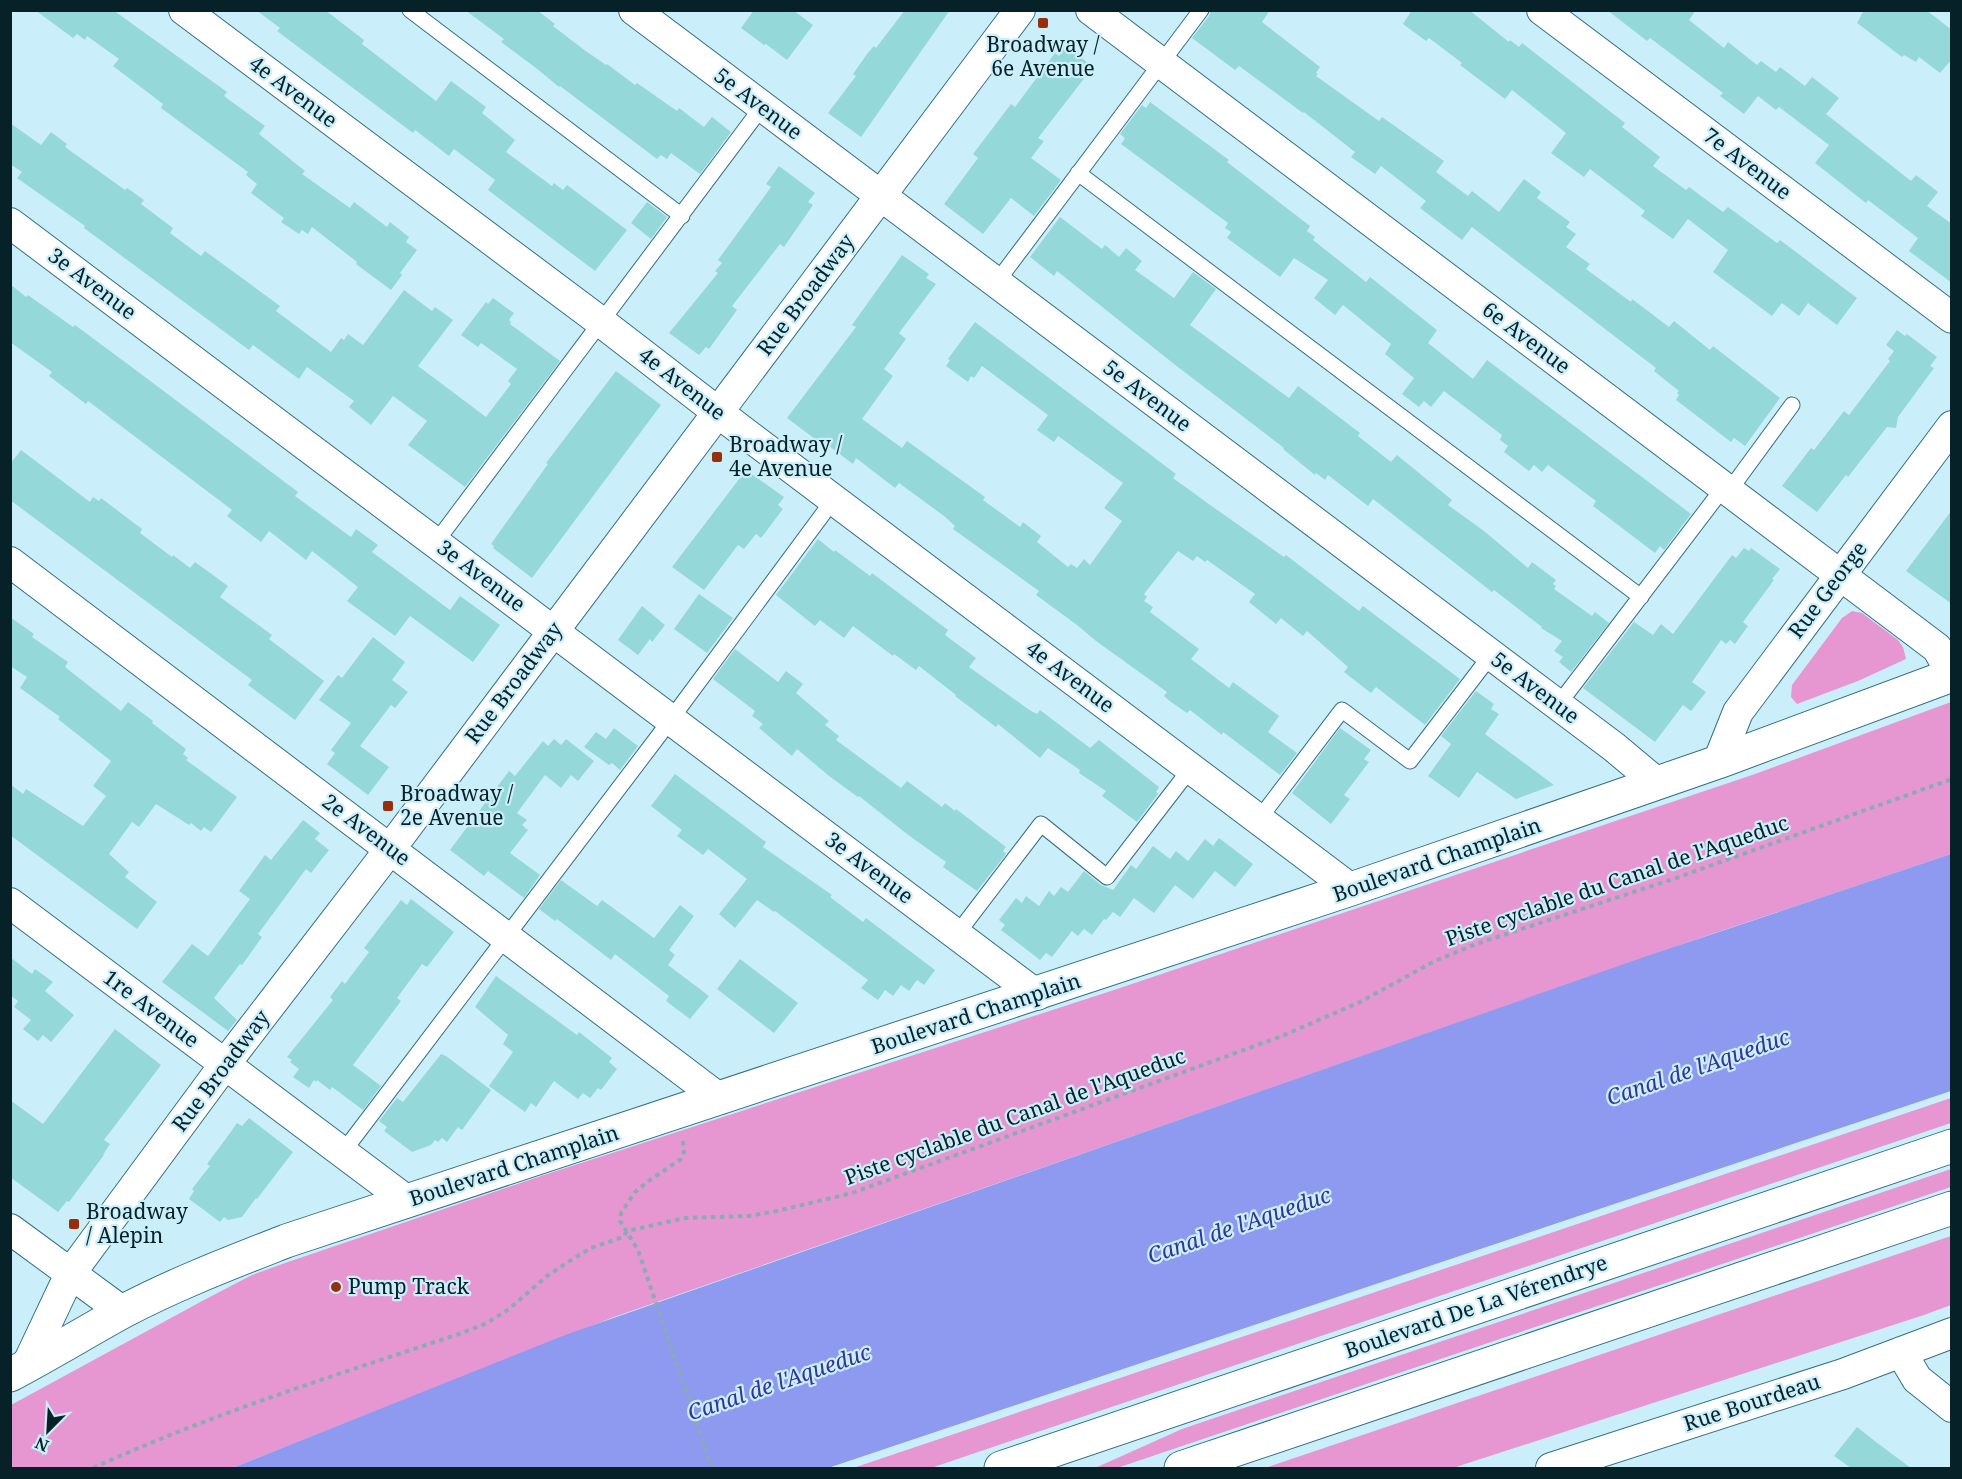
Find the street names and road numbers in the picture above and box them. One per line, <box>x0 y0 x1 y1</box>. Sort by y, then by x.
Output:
street label: 4e Avenue <box>244 49 343 134</box>
street label: 5e Avenue <box>709 61 808 146</box>
street label: 7e Avenue <box>1698 121 1797 206</box>
street label: Rue Broadway <box>750 228 860 361</box>
street label: 3e Avenue <box>43 241 142 326</box>
street label: 6e Avenue <box>1477 295 1576 380</box>
street label: 4e Avenue <box>633 340 732 426</box>
street label: 5e Avenue <box>1098 353 1197 438</box>
street label: 3e Avenue <box>432 533 531 618</box>
street label: Rue George <box>1782 535 1873 644</box>
street label: Rue Broadway <box>458 616 568 749</box>
street label: 4e Avenue <box>1021 634 1120 719</box>
street label: 5e Avenue <box>1486 645 1585 730</box>
street label: 2e Avenue <box>317 787 416 872</box>
street label: Piste cyclable du Canal de l'Aqueduc <box>1441 808 1792 952</box>
street label: Boulevard Champlain <box>1329 810 1545 908</box>
street label: 3e Avenue <box>820 825 919 910</box>
street label: 1re Avenue <box>98 963 205 1054</box>
street label: Boulevard Champlain <box>867 966 1084 1060</box>
street label: Rue Broadway <box>165 1004 275 1137</box>
street label: Piste cyclable du Canal de l'Aqueduc <box>840 1041 1189 1191</box>
street label: Boulevard Champlain <box>405 1118 622 1212</box>
street label: Boulevard De La Vérendrye <box>1341 1248 1611 1364</box>
street label: Rue Bourdeau <box>1680 1367 1824 1437</box>

